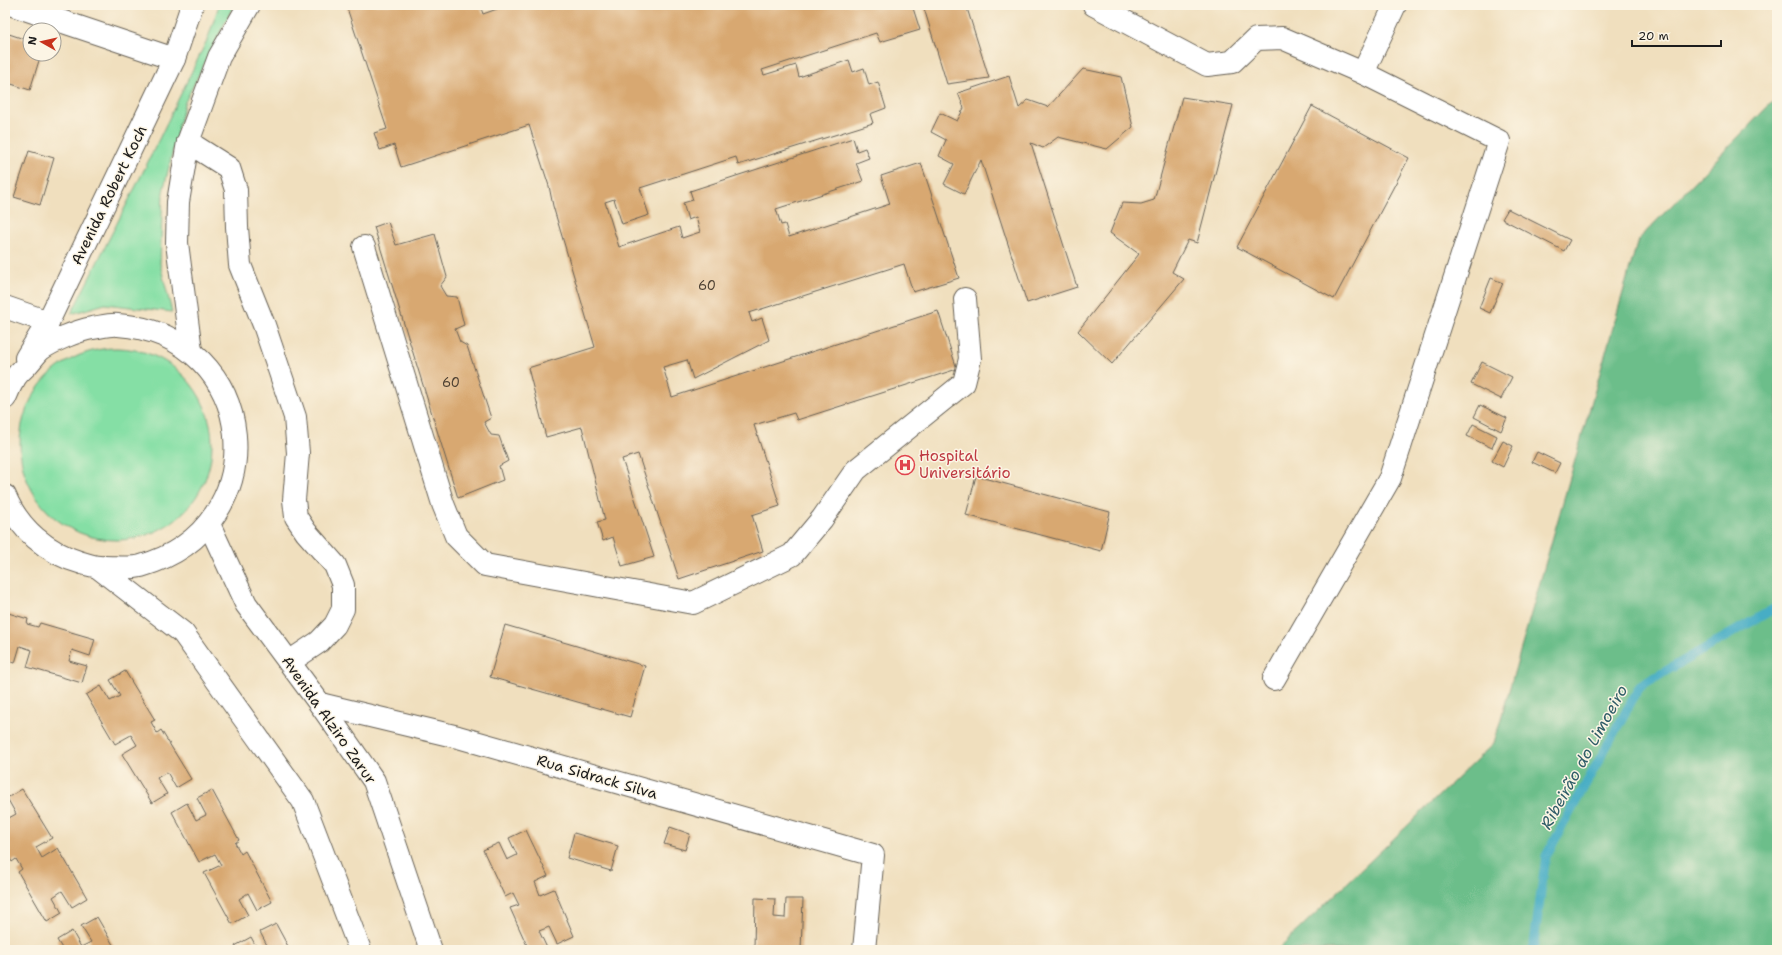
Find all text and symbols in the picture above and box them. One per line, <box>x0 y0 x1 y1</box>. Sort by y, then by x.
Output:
north arrow <box>22 22 62 62</box>
scale bar <box>1632 22 1721 48</box>
text: 20 m <box>1638 28 1669 44</box>
text: N <box>25 35 41 46</box>
street label: Avenida Robert Koch <box>67 122 151 268</box>
house number: 60 <box>698 277 716 294</box>
house number: 60 <box>442 374 460 391</box>
place label: Hospital Universitário <box>919 446 1011 483</box>
hospital icon: Hospital Universitário <box>894 454 916 476</box>
street label: Avenida Alziro Zarur <box>277 652 381 788</box>
water label: Ribeirão do Limoeiro <box>1536 681 1633 833</box>
street label: Rua Sidrack Silva <box>534 750 660 804</box>

